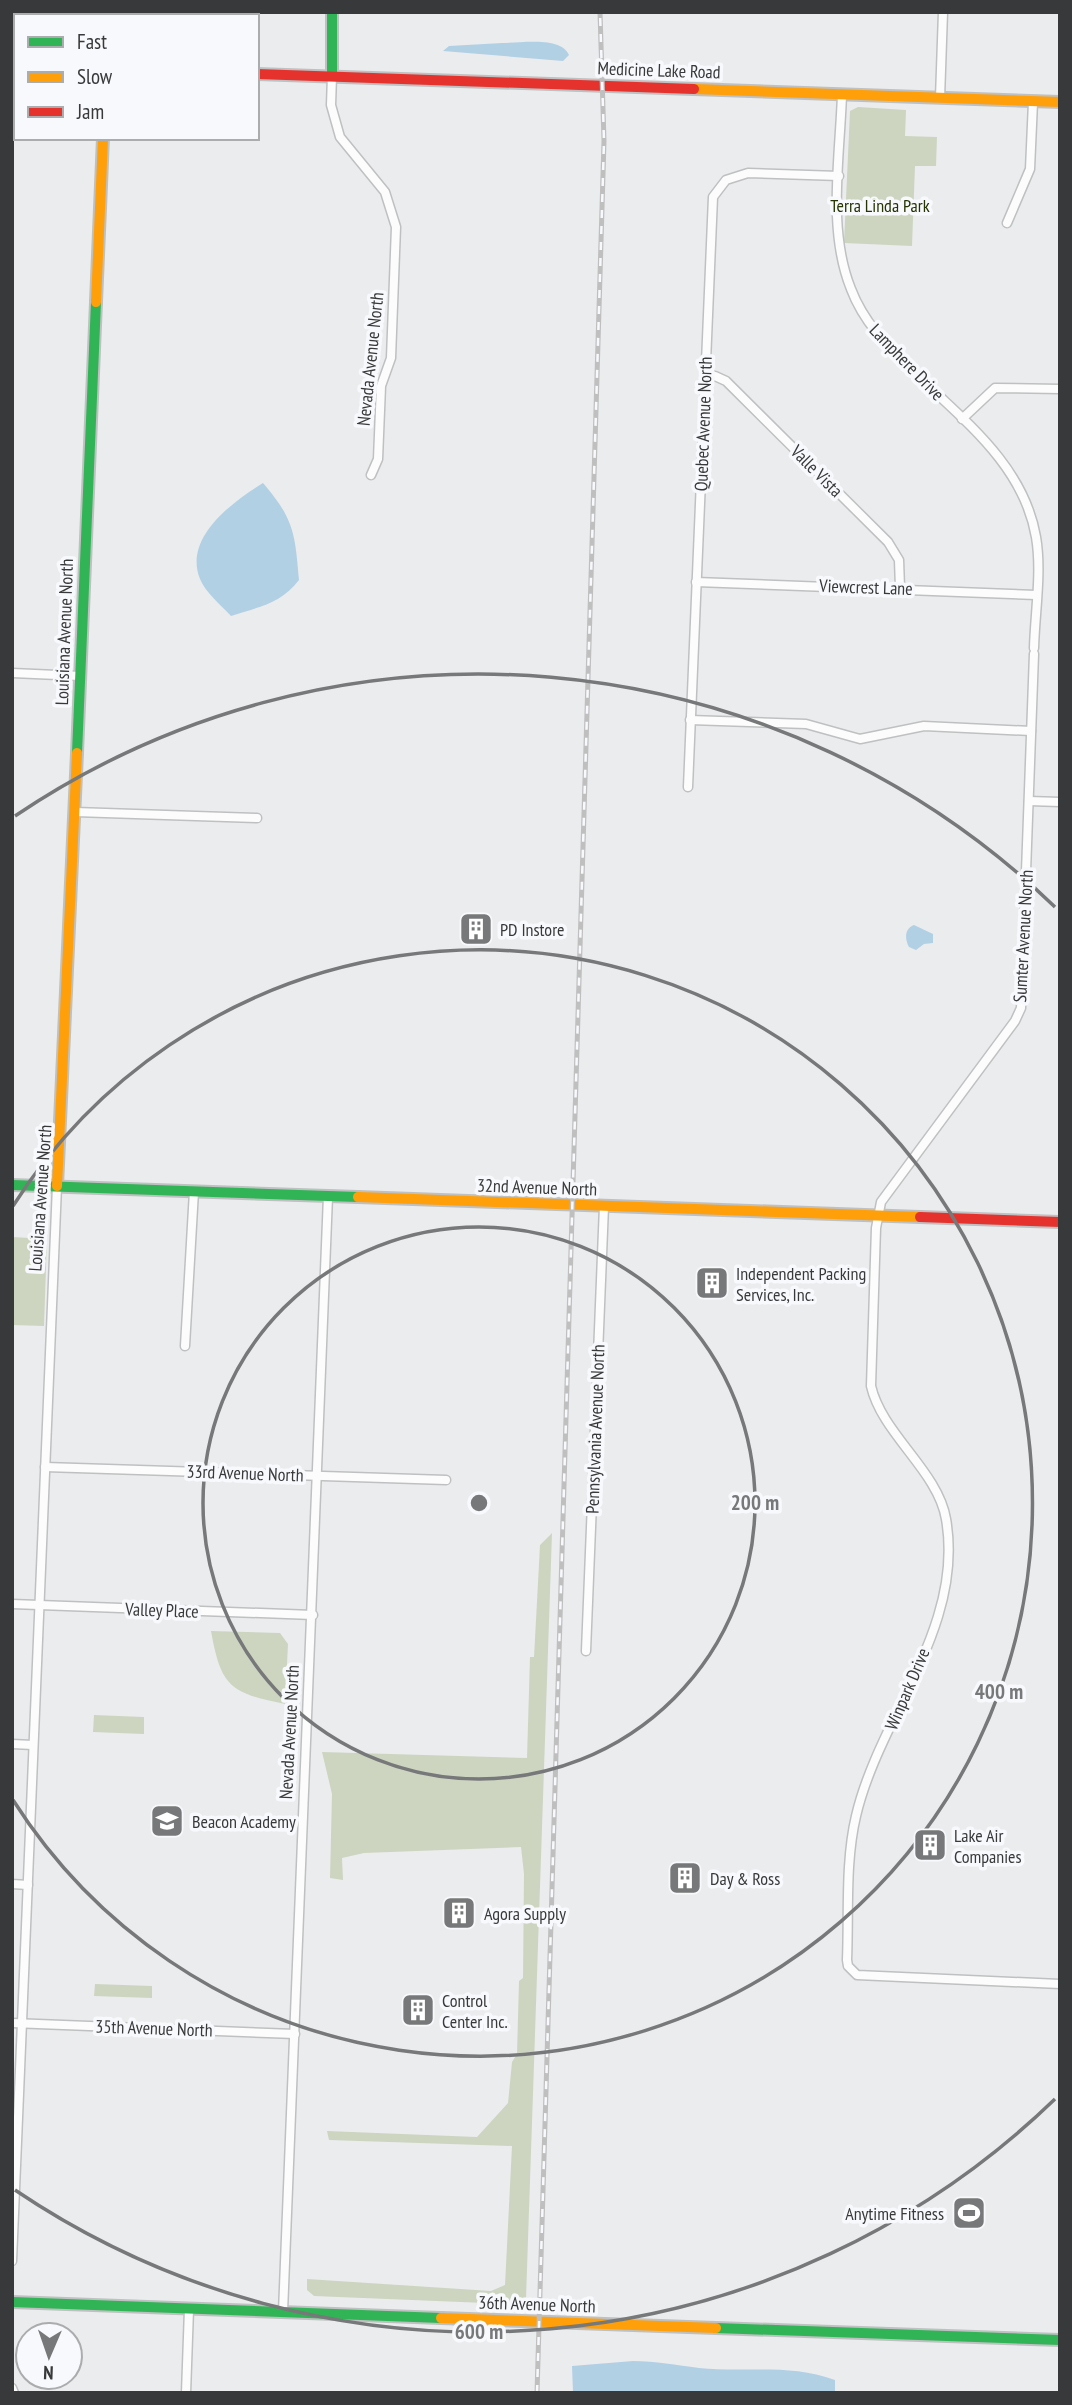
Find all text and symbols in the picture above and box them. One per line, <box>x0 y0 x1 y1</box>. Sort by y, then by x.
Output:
legend <box>14 14 259 140</box>
text: Fast <box>77 28 107 55</box>
street label: Medicine Lake Road <box>597 56 721 84</box>
text: Slow <box>77 63 113 90</box>
text: Jam <box>76 98 104 125</box>
park label: Terra Linda Park <box>830 194 930 217</box>
street label: Nevada Avenue North <box>352 291 388 427</box>
street label: Lamphere Drive <box>865 319 949 405</box>
street label: Quebec Avenue North <box>689 356 717 492</box>
street label: Valle Vista <box>785 439 848 502</box>
street label: Louisiana Avenue North <box>50 558 78 706</box>
street label: Viewcrest Lane <box>818 574 913 600</box>
street label: Sumter Avenue North <box>1008 869 1038 1003</box>
building icon: PD Instore <box>457 910 495 948</box>
place label: PD Instore <box>500 918 565 941</box>
street label: Louisiana Avenue North <box>23 1124 57 1272</box>
street label: 32nd Avenue North <box>477 1173 597 1201</box>
place label: Independent Packing Services, Inc. <box>736 1262 866 1306</box>
building icon: Independent Packing Services, Inc. <box>693 1264 731 1302</box>
street label: Pennsylvania Avenue North <box>581 1344 609 1514</box>
street label: 33rd Avenue North <box>186 1459 304 1487</box>
text: 200 m <box>731 1489 779 1516</box>
centre of rings <box>467 1491 491 1515</box>
street label: Valley Place <box>124 1597 199 1623</box>
street label: Winpark Drive <box>879 1644 935 1734</box>
street label: Nevada Avenue North <box>274 1664 304 1800</box>
text: 400 m <box>975 1678 1023 1705</box>
school or university icon: Beacon Academy <box>148 1802 186 1840</box>
place label: Beacon Academy <box>192 1810 296 1833</box>
place label: Lake Air Companies <box>954 1824 1022 1868</box>
building icon: Lake Air Companies <box>911 1826 949 1864</box>
building icon: Day & Ross <box>666 1859 704 1897</box>
place label: Day & Ross <box>710 1867 780 1890</box>
building icon: Agora Supply <box>440 1894 478 1932</box>
place label: Agora Supply <box>484 1902 566 1925</box>
place label: Control Center Inc. <box>442 1989 508 2033</box>
building icon: Control Center Inc. <box>399 1991 437 2029</box>
street label: 35th Avenue North <box>95 2014 213 2042</box>
sports icon: Anytime Fitness <box>950 2194 988 2232</box>
place label: Anytime Fitness <box>845 2202 944 2225</box>
street label: 36th Avenue North <box>478 2290 596 2318</box>
text: 600 m <box>455 2318 503 2345</box>
north arrow <box>14 2321 84 2391</box>
text: N <box>43 2361 54 2385</box>

